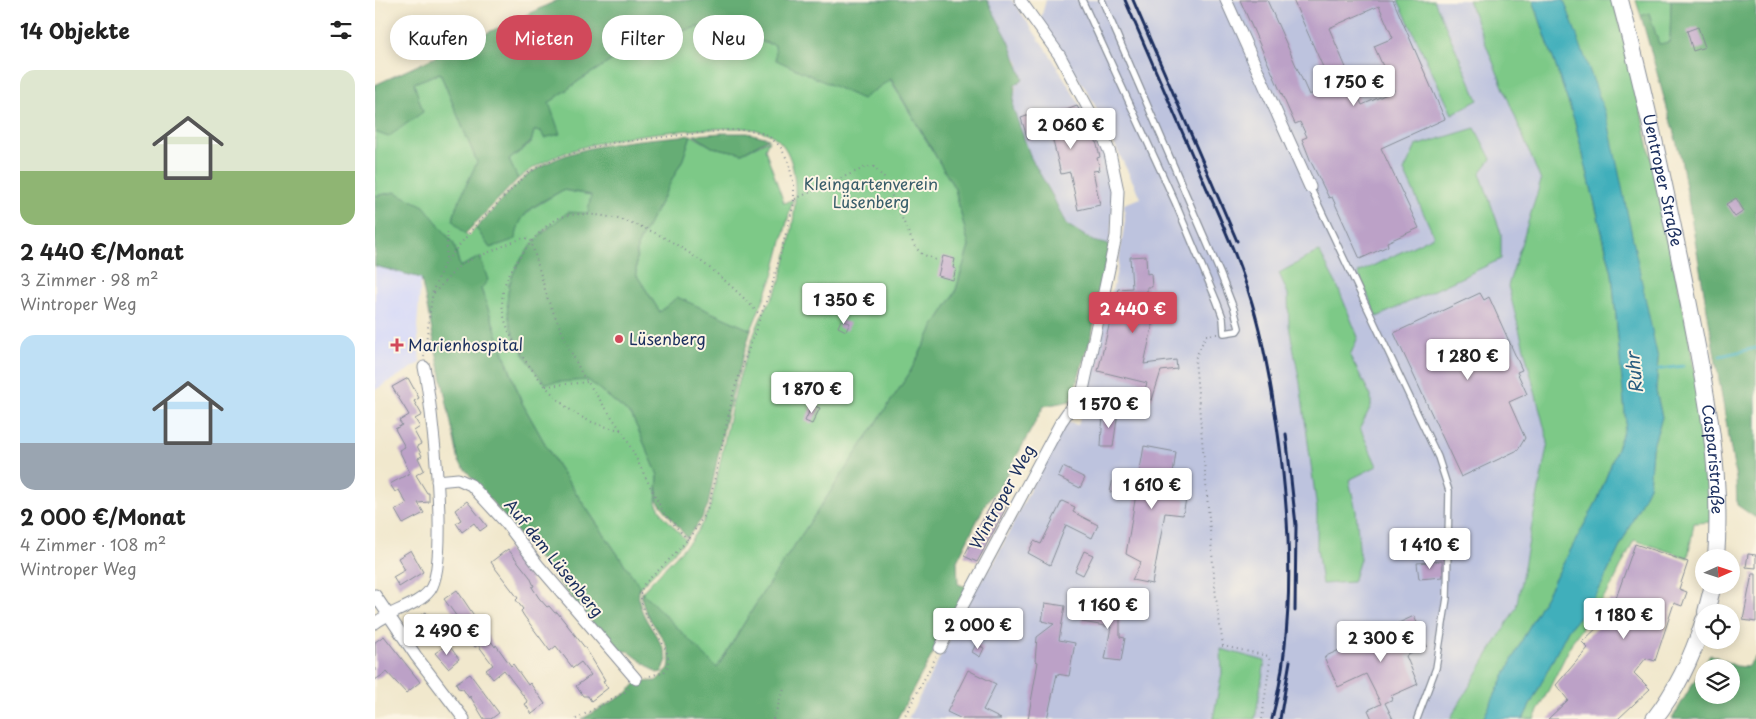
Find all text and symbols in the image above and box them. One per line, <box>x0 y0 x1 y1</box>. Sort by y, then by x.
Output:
text: 14 Objekte <box>20 14 130 46</box>
chip: Kaufen <box>390 15 486 60</box>
chip: Mieten <box>496 15 592 60</box>
chip: Filter <box>602 15 683 60</box>
chip: Neu <box>693 15 764 60</box>
icon: filters <box>327 16 355 44</box>
pin: 1 750 € <box>1308 64 1400 107</box>
text: 1 750 € <box>1324 69 1384 93</box>
icon: home <box>143 103 233 193</box>
pin: 2 060 € <box>1025 108 1117 150</box>
street label: Uentroper Straße <box>1638 111 1690 248</box>
text: 2 060 € <box>1038 112 1104 136</box>
park label: Kleingartenverein Lüsenberg <box>804 171 938 213</box>
text: 2 440 €/Monat <box>20 235 184 267</box>
text: 3 Zimmer · 98 m² <box>20 267 159 291</box>
pin: 1 350 € <box>798 282 890 325</box>
text: 1 350 € <box>813 287 875 311</box>
text: Wintroper Weg <box>20 291 136 315</box>
pin: 2 440 € <box>1087 292 1179 334</box>
text: 2 440 € <box>1100 296 1166 320</box>
place label: Lüsenberg <box>629 326 706 350</box>
place label: Marienhospital <box>408 332 523 356</box>
marker: Lüsenberg <box>613 333 625 345</box>
marker: Marienhospital <box>390 338 404 352</box>
pin: 1 280 € <box>1422 338 1514 381</box>
text: 1 280 € <box>1437 343 1499 367</box>
water label: Ruhr <box>1618 349 1649 395</box>
icon: home <box>143 368 233 458</box>
pin: 1 870 € <box>766 372 858 414</box>
text: 1 870 € <box>782 376 842 400</box>
pin: 1 570 € <box>1063 386 1155 429</box>
text: 1 570 € <box>1079 391 1139 415</box>
street label: Casparistraße <box>1696 402 1730 514</box>
street label: Wintroper Weg <box>962 440 1040 553</box>
pin: 1 610 € <box>1106 468 1198 510</box>
text: 1 610 € <box>1123 472 1181 496</box>
street label: Auf dem Lüsenberg <box>500 493 610 622</box>
text: 2 000 €/Monat <box>20 500 186 532</box>
pin: 1 410 € <box>1384 528 1476 570</box>
text: 4 Zimmer · 108 m² <box>20 532 166 556</box>
text: 1 410 € <box>1400 532 1460 556</box>
north arrow <box>1695 549 1740 594</box>
map controls <box>1695 549 1740 704</box>
text: Wintroper Weg <box>20 556 136 580</box>
pin: 1 160 € <box>1062 588 1154 630</box>
text: 1 160 € <box>1078 592 1138 616</box>
pin: 1 180 € <box>1578 598 1670 640</box>
text: 1 180 € <box>1595 602 1653 626</box>
button: locate <box>1695 604 1740 649</box>
pin: 2 000 € <box>932 608 1024 650</box>
text: 2 000 € <box>944 612 1012 636</box>
pin: 2 490 € <box>401 614 493 656</box>
text: 2 490 € <box>415 618 479 642</box>
pin: 2 300 € <box>1335 620 1427 663</box>
text: 2 300 € <box>1348 625 1414 649</box>
button: layers <box>1695 659 1740 704</box>

